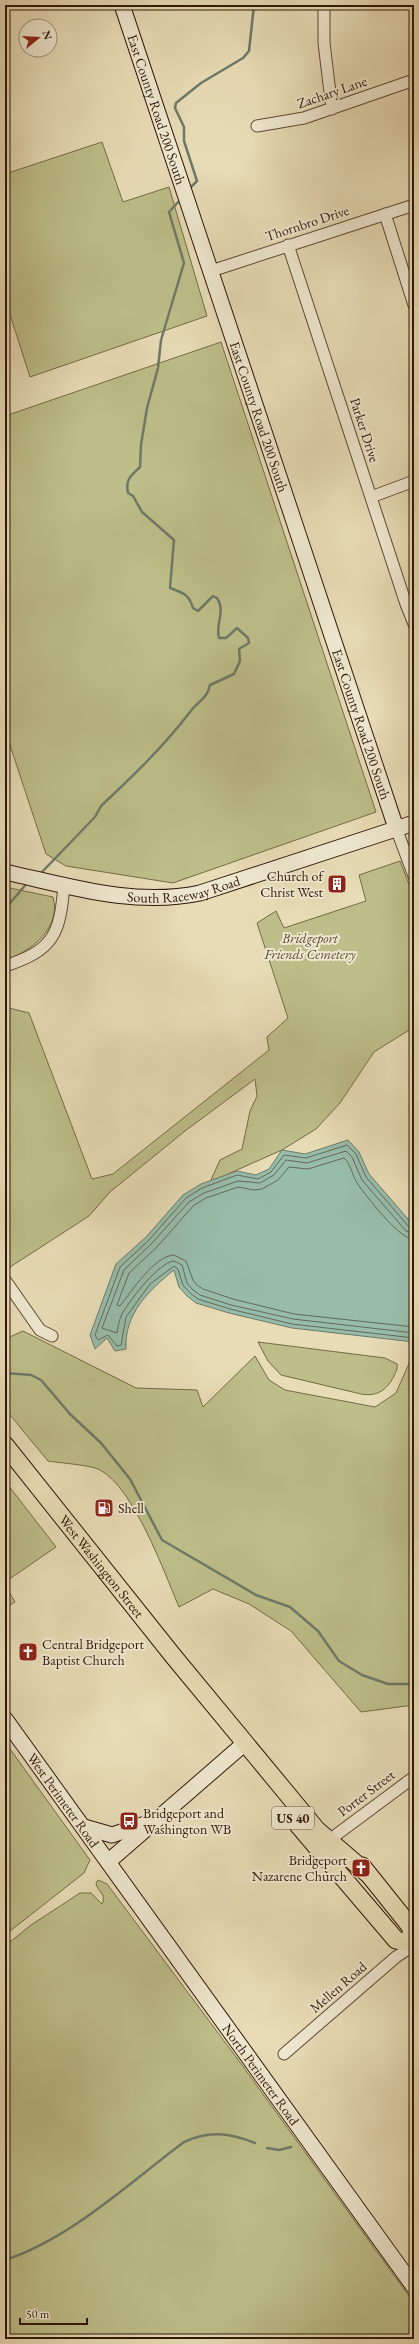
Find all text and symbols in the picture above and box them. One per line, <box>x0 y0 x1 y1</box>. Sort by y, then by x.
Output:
north arrow <box>18 18 58 58</box>
text: N <box>39 29 56 41</box>
street label: East County Road 200 South <box>123 32 190 187</box>
street label: Zachary Lane <box>295 71 370 112</box>
street label: Thornbro Drive <box>263 201 352 245</box>
street label: East County Road 200 South <box>226 339 293 494</box>
street label: Parker Drive <box>346 395 384 465</box>
street label: East County Road 200 South <box>328 647 395 802</box>
place label: Church of Christ West <box>260 867 325 901</box>
street label: South Raceway Road <box>126 871 243 907</box>
building icon: Church of Christ West <box>326 873 348 895</box>
park label: Bridgeport Friends Cemetery <box>263 929 356 963</box>
fuel station icon: Shell <box>93 1497 115 1519</box>
place label: Shell <box>118 1499 145 1517</box>
street label: West Washington Street <box>55 1511 149 1622</box>
place label: Central Bridgeport Baptist Church <box>42 1635 144 1669</box>
church icon: Central Bridgeport Baptist Church <box>17 1641 39 1663</box>
street label: West Perimeter Road <box>23 1749 104 1852</box>
street label: Porter Street <box>334 1765 399 1820</box>
place label: Bridgeport and Washington WB <box>143 1804 231 1838</box>
road number: US 40 <box>272 1807 314 1829</box>
bus stop icon: Bridgeport and Washington WB <box>118 1810 140 1832</box>
place label: Bridgeport Nazarene Church <box>252 1851 348 1885</box>
church icon: Bridgeport Nazarene Church <box>350 1857 372 1879</box>
street label: Mellen Road <box>306 1957 371 2017</box>
street label: North Perimeter Road <box>218 2020 304 2129</box>
scale bar <box>20 2300 87 2326</box>
text: 50 m <box>26 2306 50 2322</box>

